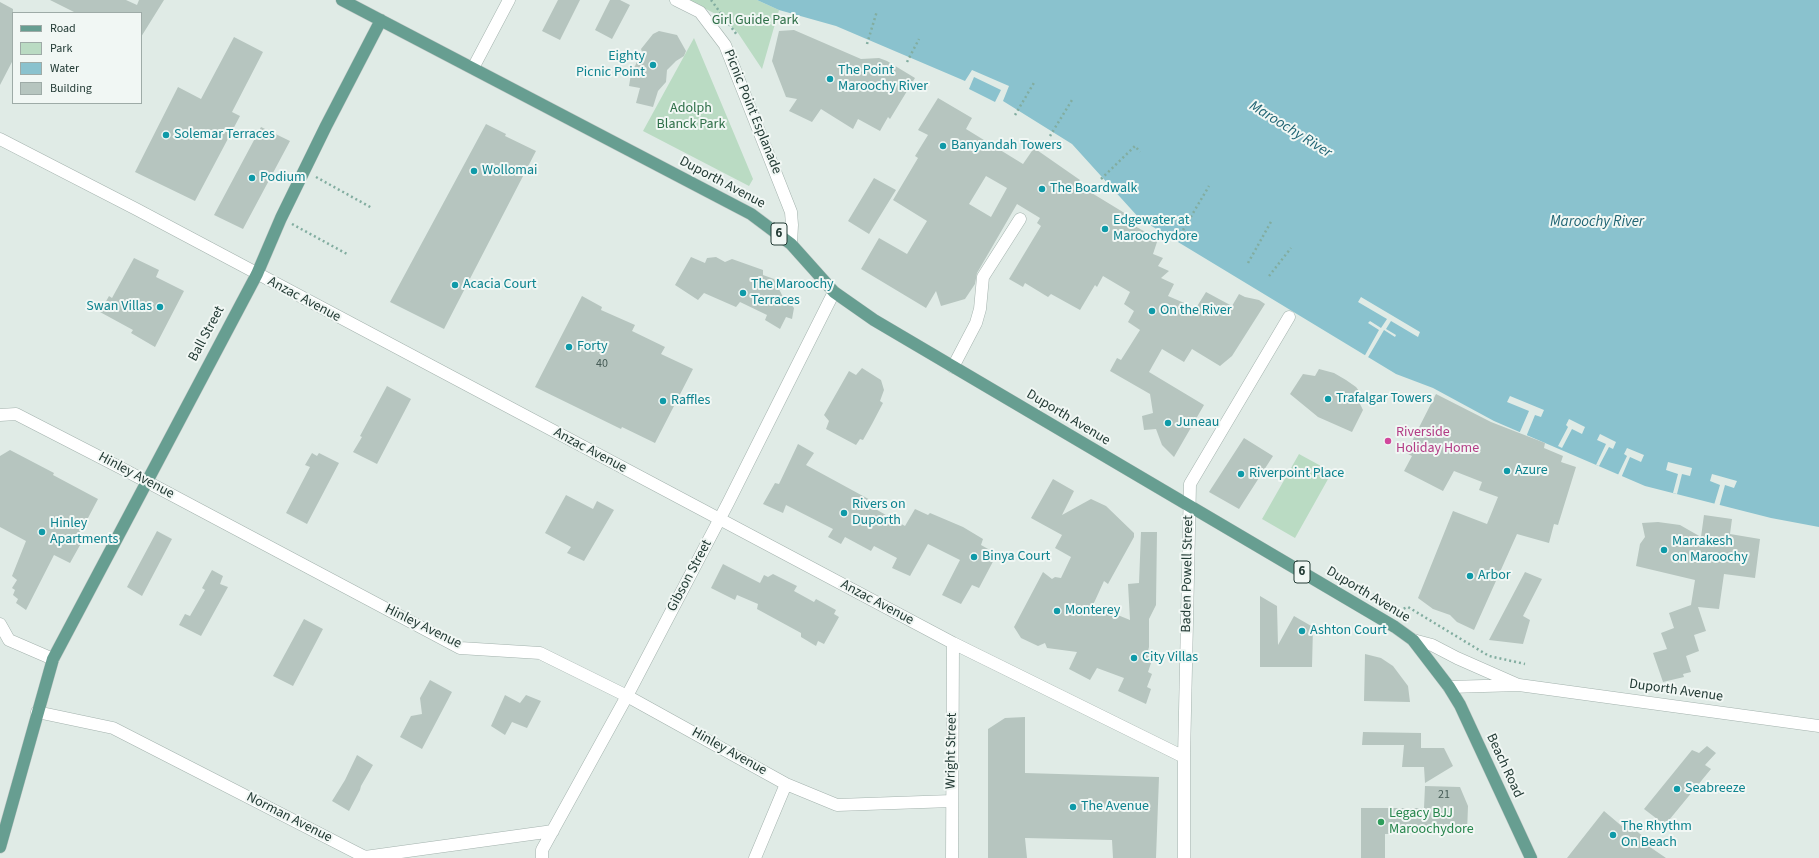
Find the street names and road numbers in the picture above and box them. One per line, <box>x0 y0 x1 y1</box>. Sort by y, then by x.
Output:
street label: Picnic Point Esplanade <box>719 47 785 177</box>
street label: Duporth Avenue <box>676 153 768 213</box>
road number: 6 <box>771 223 787 245</box>
street label: Anzac Avenue <box>265 274 343 326</box>
street label: Ball Street <box>185 303 229 365</box>
street label: Duporth Avenue <box>1023 386 1113 450</box>
street label: Anzac Avenue <box>551 425 629 477</box>
street label: Hinley Avenue <box>95 449 177 503</box>
street label: Baden Powell Street <box>1179 515 1197 633</box>
street label: Gibson Street <box>664 537 716 615</box>
road number: 6 <box>1294 561 1310 583</box>
street label: Duporth Avenue <box>1323 563 1413 627</box>
street label: Anzac Avenue <box>838 577 916 629</box>
street label: Hinley Avenue <box>382 601 464 653</box>
street label: Duporth Avenue <box>1628 676 1724 706</box>
street label: Wright Street <box>943 713 961 789</box>
street label: Hinley Avenue <box>688 724 770 780</box>
street label: Beach Road <box>1482 731 1526 801</box>
street label: Norman Avenue <box>243 789 335 847</box>

